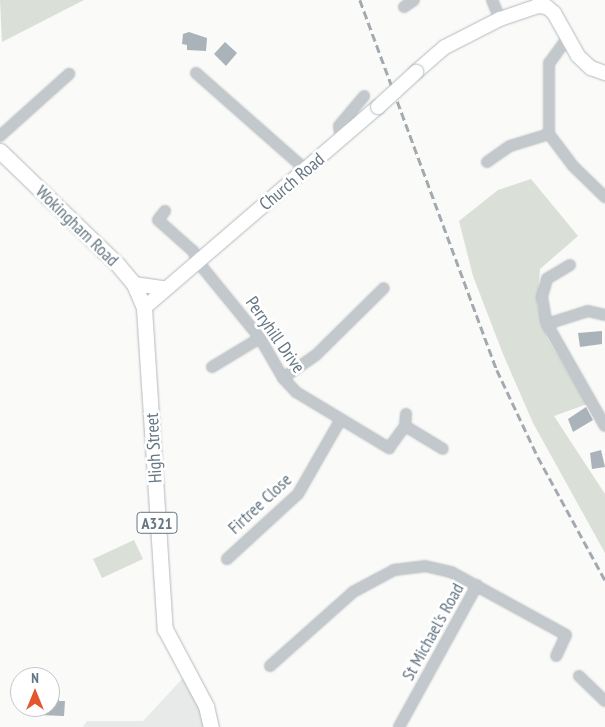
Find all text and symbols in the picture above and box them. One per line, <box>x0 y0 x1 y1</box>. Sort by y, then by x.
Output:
street label: Church Road <box>255 149 329 215</box>
street label: Wokingham Road <box>31 181 123 271</box>
street label: Perryhill Drive <box>241 293 309 377</box>
street label: High Street <box>141 412 167 484</box>
street label: Firtree Close <box>224 469 296 539</box>
road number: A321 <box>136 509 178 536</box>
street label: St Michael's Road <box>397 580 469 684</box>
north arrow <box>10 667 60 717</box>
text: N <box>31 669 39 687</box>

